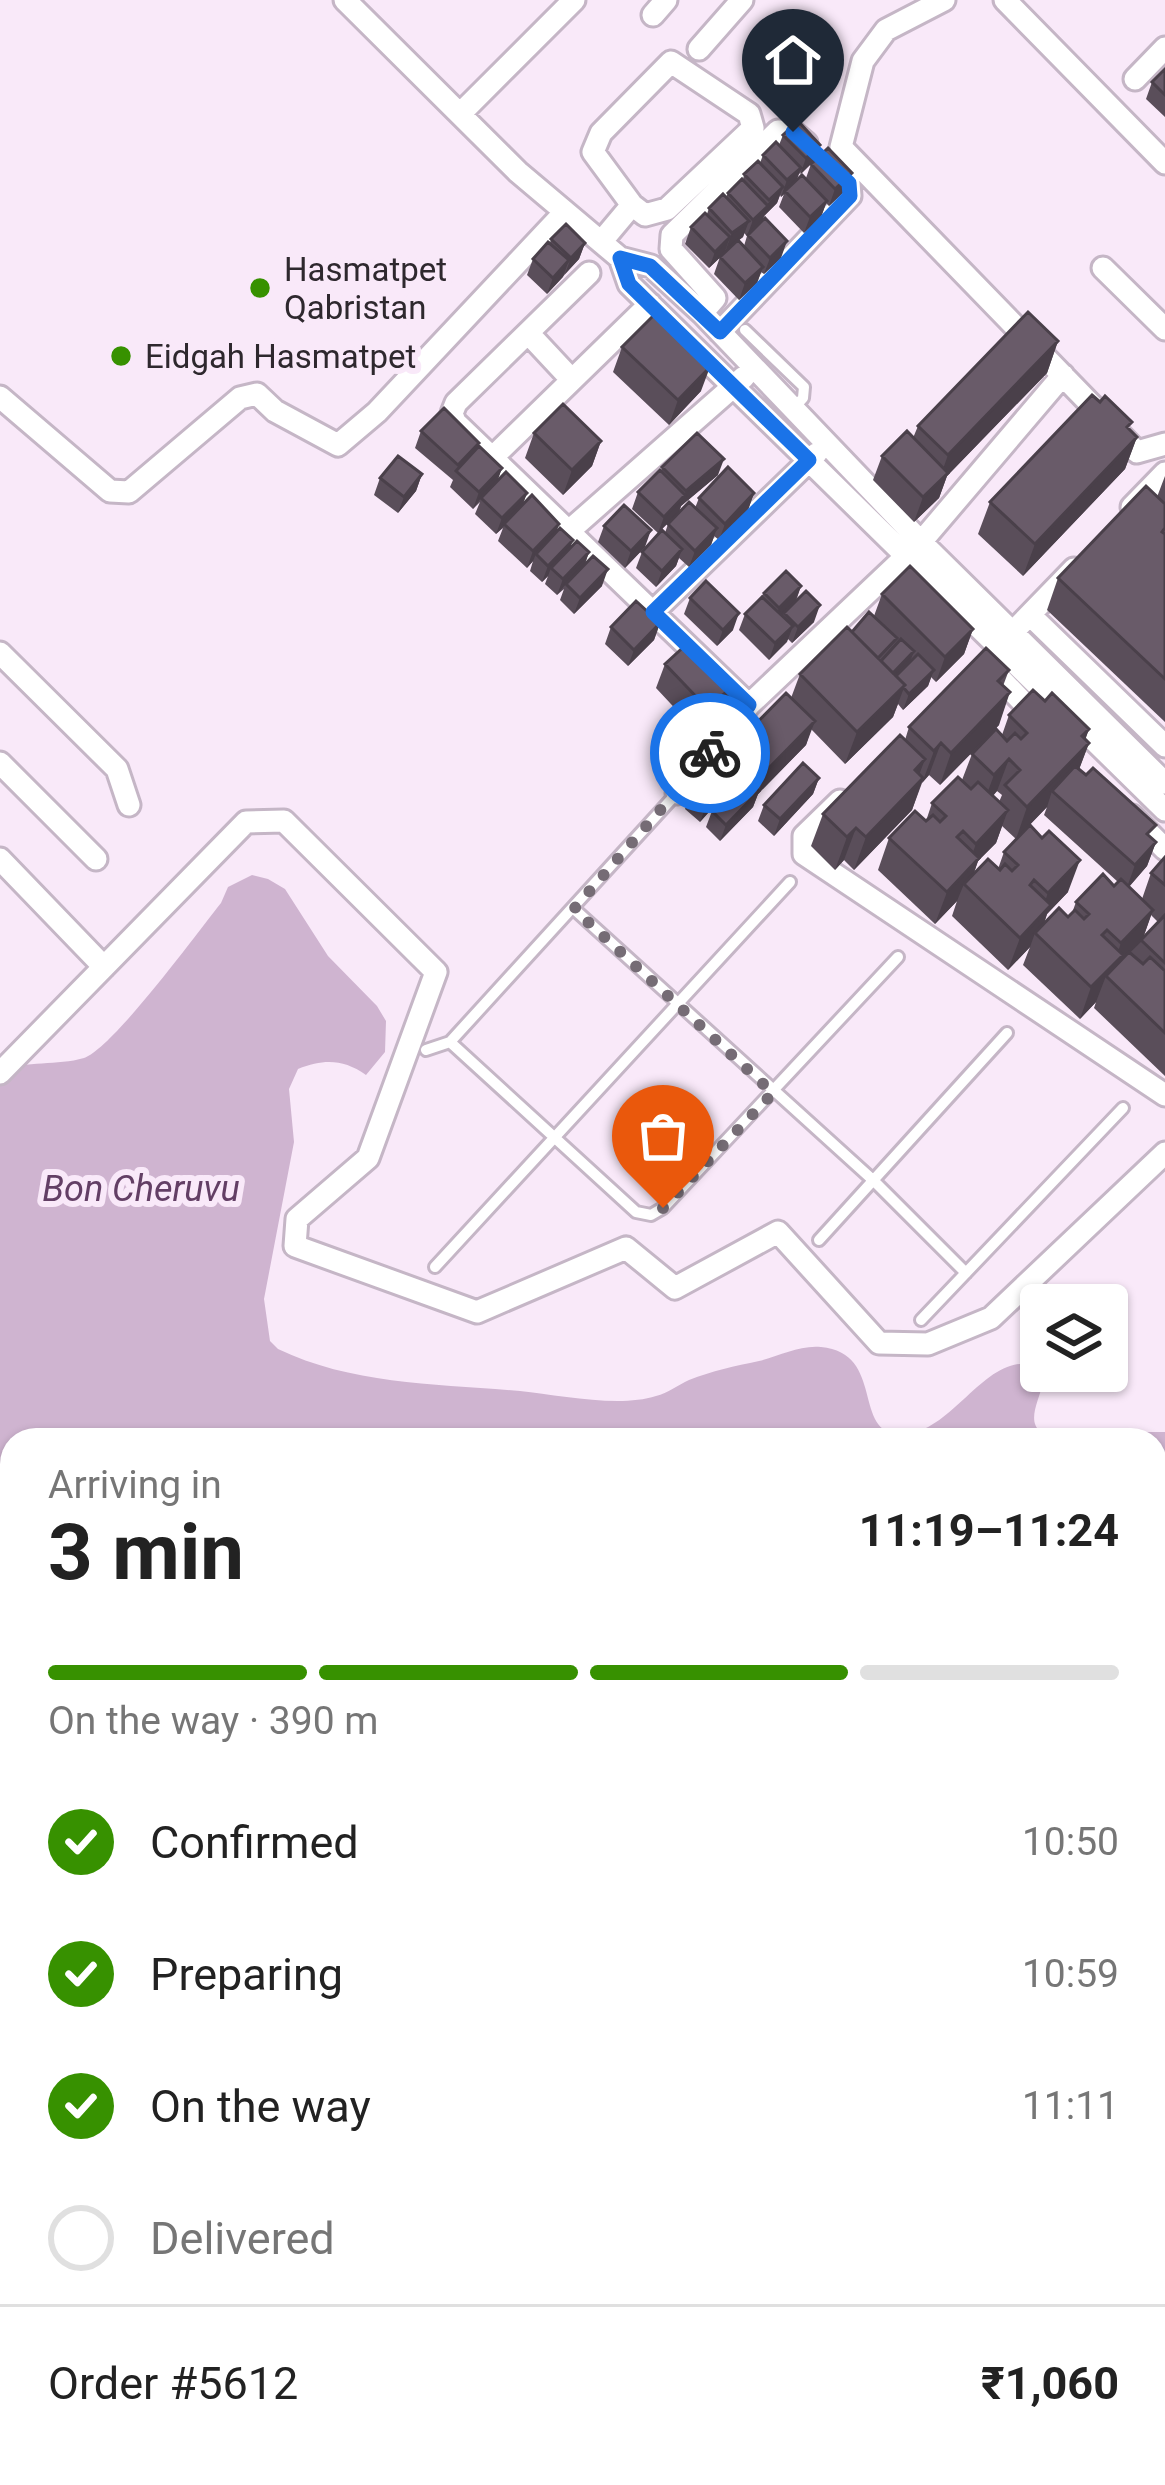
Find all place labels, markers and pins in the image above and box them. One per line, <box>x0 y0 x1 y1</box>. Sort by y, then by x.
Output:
pin <box>742 9 844 132</box>
place label: Hasmatpet Qabristan <box>284 250 447 327</box>
marker: Hasmatpet Qabristan <box>247 275 273 301</box>
place label: Eidgah Hasmatpet <box>145 337 416 376</box>
marker: Eidgah Hasmatpet <box>108 343 134 369</box>
pin <box>612 1085 714 1208</box>

